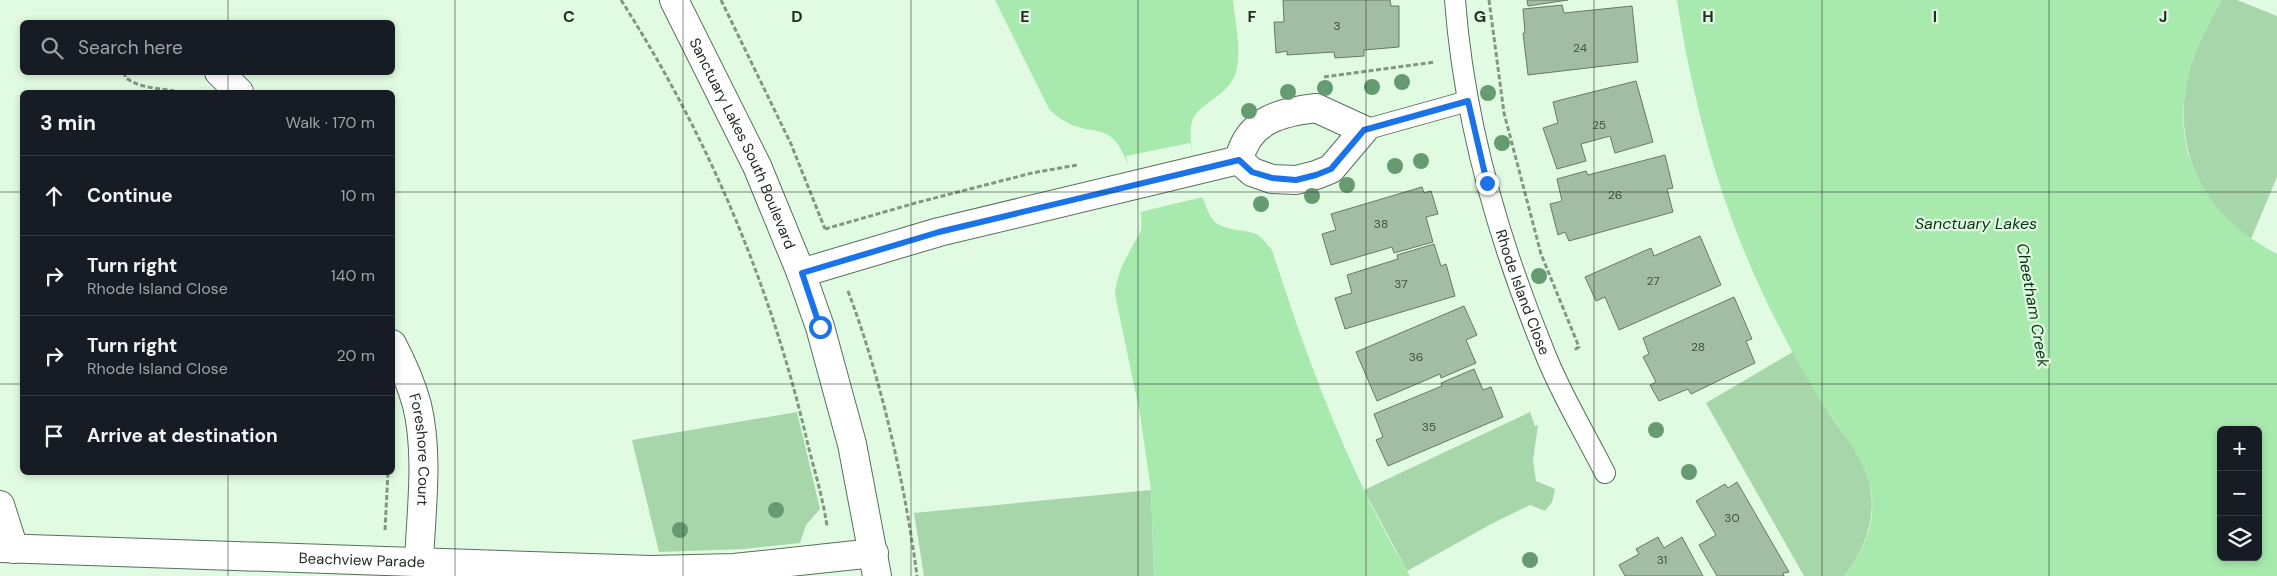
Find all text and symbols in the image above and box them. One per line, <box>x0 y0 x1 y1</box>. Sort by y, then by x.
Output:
text: C <box>563 6 575 27</box>
text: D <box>791 6 803 27</box>
text: E <box>1020 6 1030 27</box>
text: F <box>1248 6 1257 27</box>
text: G <box>1474 6 1486 27</box>
text: H <box>1702 6 1714 27</box>
text: I <box>1933 6 1937 27</box>
text: J <box>2159 6 2167 27</box>
house number: 3 <box>1333 18 1341 34</box>
search box <box>20 20 395 75</box>
icon: search <box>38 34 66 62</box>
street label: Sanctuary Lakes South Boulevard <box>685 34 800 252</box>
text: Search here <box>78 35 183 60</box>
house number: 24 <box>1573 40 1587 56</box>
text: 3 min <box>40 109 96 137</box>
text: Walk · 170 m <box>286 112 375 133</box>
house number: 25 <box>1592 117 1606 133</box>
route end <box>1476 172 1499 195</box>
icon: ahead <box>40 182 68 210</box>
text: Continue <box>87 183 173 208</box>
text: 10 m <box>341 185 375 206</box>
house number: 26 <box>1608 187 1622 203</box>
water label: Sanctuary Lakes <box>1915 213 2037 234</box>
house number: 38 <box>1374 216 1388 232</box>
street label: Rhode Island Close <box>1491 227 1555 358</box>
water label: Cheetham Creek <box>2012 241 2054 369</box>
text: Turn right <box>87 253 177 278</box>
icon: right <box>40 262 68 290</box>
text: 140 m <box>331 265 375 286</box>
house number: 27 <box>1646 273 1660 289</box>
house number: 37 <box>1394 276 1408 292</box>
text: Rhode Island Close <box>87 278 228 299</box>
route start <box>809 316 832 339</box>
text: Turn right <box>87 333 177 358</box>
house number: 28 <box>1691 339 1705 355</box>
icon: right <box>40 342 68 370</box>
text: 20 m <box>336 345 375 366</box>
house number: 36 <box>1409 349 1423 365</box>
text: Rhode Island Close <box>87 358 228 379</box>
street label: Foreshore Court <box>404 391 433 507</box>
house number: 35 <box>1422 419 1436 435</box>
icon: arrive <box>40 422 68 450</box>
text: Arrive at destination <box>87 423 278 448</box>
map controls <box>2217 426 2262 561</box>
button: + <box>2217 426 2262 471</box>
button: − <box>2217 471 2262 516</box>
house number: 30 <box>1724 510 1740 526</box>
button: layers <box>2217 516 2262 561</box>
street label: Beachview Parade <box>298 548 425 572</box>
house number: 31 <box>1657 552 1667 568</box>

